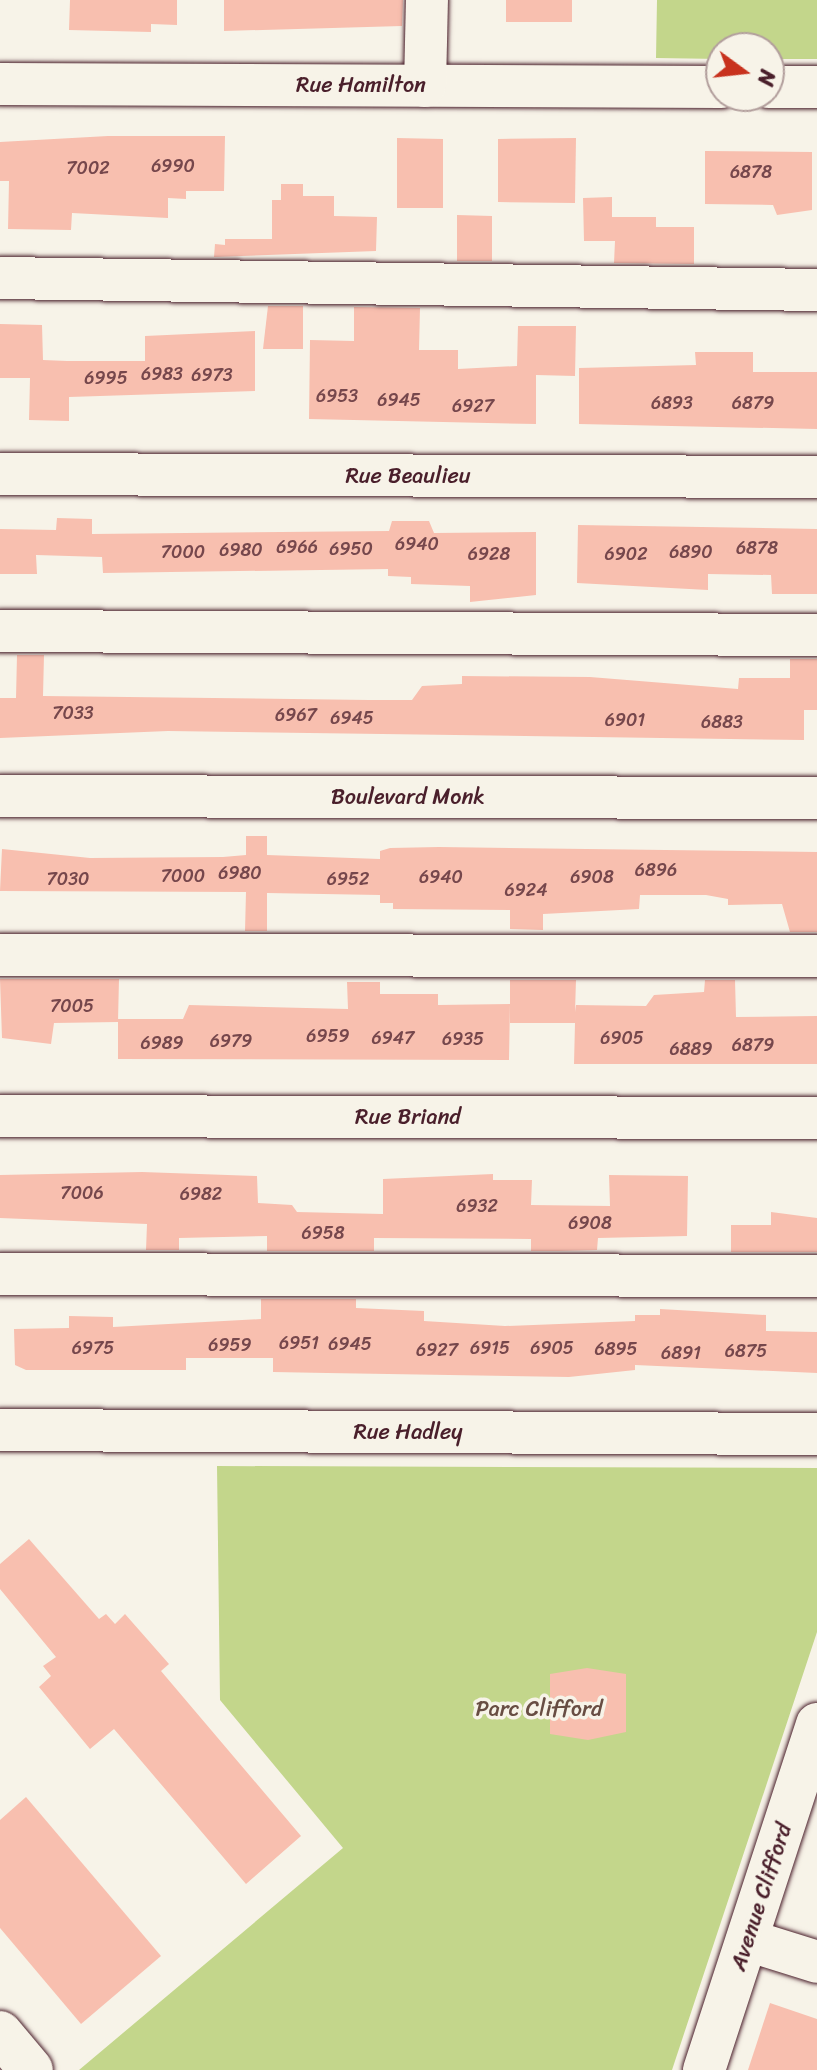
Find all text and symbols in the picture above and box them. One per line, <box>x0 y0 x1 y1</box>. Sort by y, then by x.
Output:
north arrow <box>705 32 785 112</box>
text: N <box>746 65 788 90</box>
street label: Rue Hamilton <box>296 72 426 98</box>
house number: 6990 <box>151 155 195 177</box>
house number: 7002 <box>66 157 110 179</box>
house number: 6878 <box>730 161 772 183</box>
house number: 6983 <box>141 363 183 385</box>
house number: 6973 <box>191 364 233 386</box>
house number: 6995 <box>84 367 128 389</box>
house number: 6953 <box>316 385 358 407</box>
house number: 6945 <box>377 389 421 411</box>
house number: 6893 <box>651 392 693 414</box>
house number: 6879 <box>732 392 774 414</box>
house number: 6927 <box>452 395 494 417</box>
street label: Rue Beaulieu <box>345 463 471 489</box>
house number: 6940 <box>395 533 439 555</box>
house number: 6966 <box>276 536 318 558</box>
house number: 6878 <box>736 537 778 559</box>
house number: 6950 <box>329 538 373 560</box>
house number: 6980 <box>219 539 263 561</box>
house number: 7000 <box>161 541 205 563</box>
house number: 6890 <box>669 541 713 563</box>
house number: 6928 <box>468 543 510 565</box>
house number: 6902 <box>604 543 648 565</box>
house number: 7033 <box>52 702 94 724</box>
house number: 6967 <box>275 704 317 726</box>
house number: 6945 <box>330 707 374 729</box>
house number: 6901 <box>605 709 645 731</box>
house number: 6883 <box>701 711 743 733</box>
street label: Boulevard Monk <box>331 784 485 810</box>
house number: 6896 <box>635 859 677 881</box>
house number: 6980 <box>218 862 262 884</box>
house number: 7000 <box>161 865 205 887</box>
house number: 6940 <box>419 866 463 888</box>
house number: 6908 <box>570 866 614 888</box>
house number: 7030 <box>47 868 89 890</box>
house number: 6952 <box>327 868 369 890</box>
house number: 6924 <box>505 879 547 901</box>
house number: 7005 <box>50 995 94 1017</box>
house number: 6959 <box>306 1025 350 1047</box>
house number: 6947 <box>372 1027 414 1049</box>
house number: 6905 <box>600 1027 644 1049</box>
house number: 6935 <box>442 1028 484 1050</box>
house number: 6979 <box>210 1030 252 1052</box>
house number: 6989 <box>140 1032 184 1054</box>
house number: 6879 <box>732 1034 774 1056</box>
house number: 6889 <box>670 1038 712 1060</box>
street label: Rue Briand <box>355 1104 461 1130</box>
house number: 7006 <box>60 1182 104 1204</box>
house number: 6982 <box>180 1183 222 1205</box>
house number: 6932 <box>456 1195 498 1217</box>
house number: 6908 <box>568 1212 612 1234</box>
house number: 6958 <box>301 1222 345 1244</box>
house number: 6951 <box>279 1332 319 1354</box>
house number: 6945 <box>328 1333 372 1355</box>
house number: 6959 <box>208 1334 252 1356</box>
house number: 6975 <box>72 1337 114 1359</box>
house number: 6915 <box>470 1337 510 1359</box>
house number: 6905 <box>530 1337 574 1359</box>
house number: 6895 <box>594 1338 638 1360</box>
house number: 6927 <box>416 1339 458 1361</box>
house number: 6875 <box>725 1340 767 1362</box>
house number: 6891 <box>661 1342 701 1364</box>
street label: Rue Hadley <box>353 1419 463 1445</box>
park label: Parc Clifford <box>475 1696 603 1722</box>
street label: Avenue Clifford <box>725 1820 797 1974</box>

